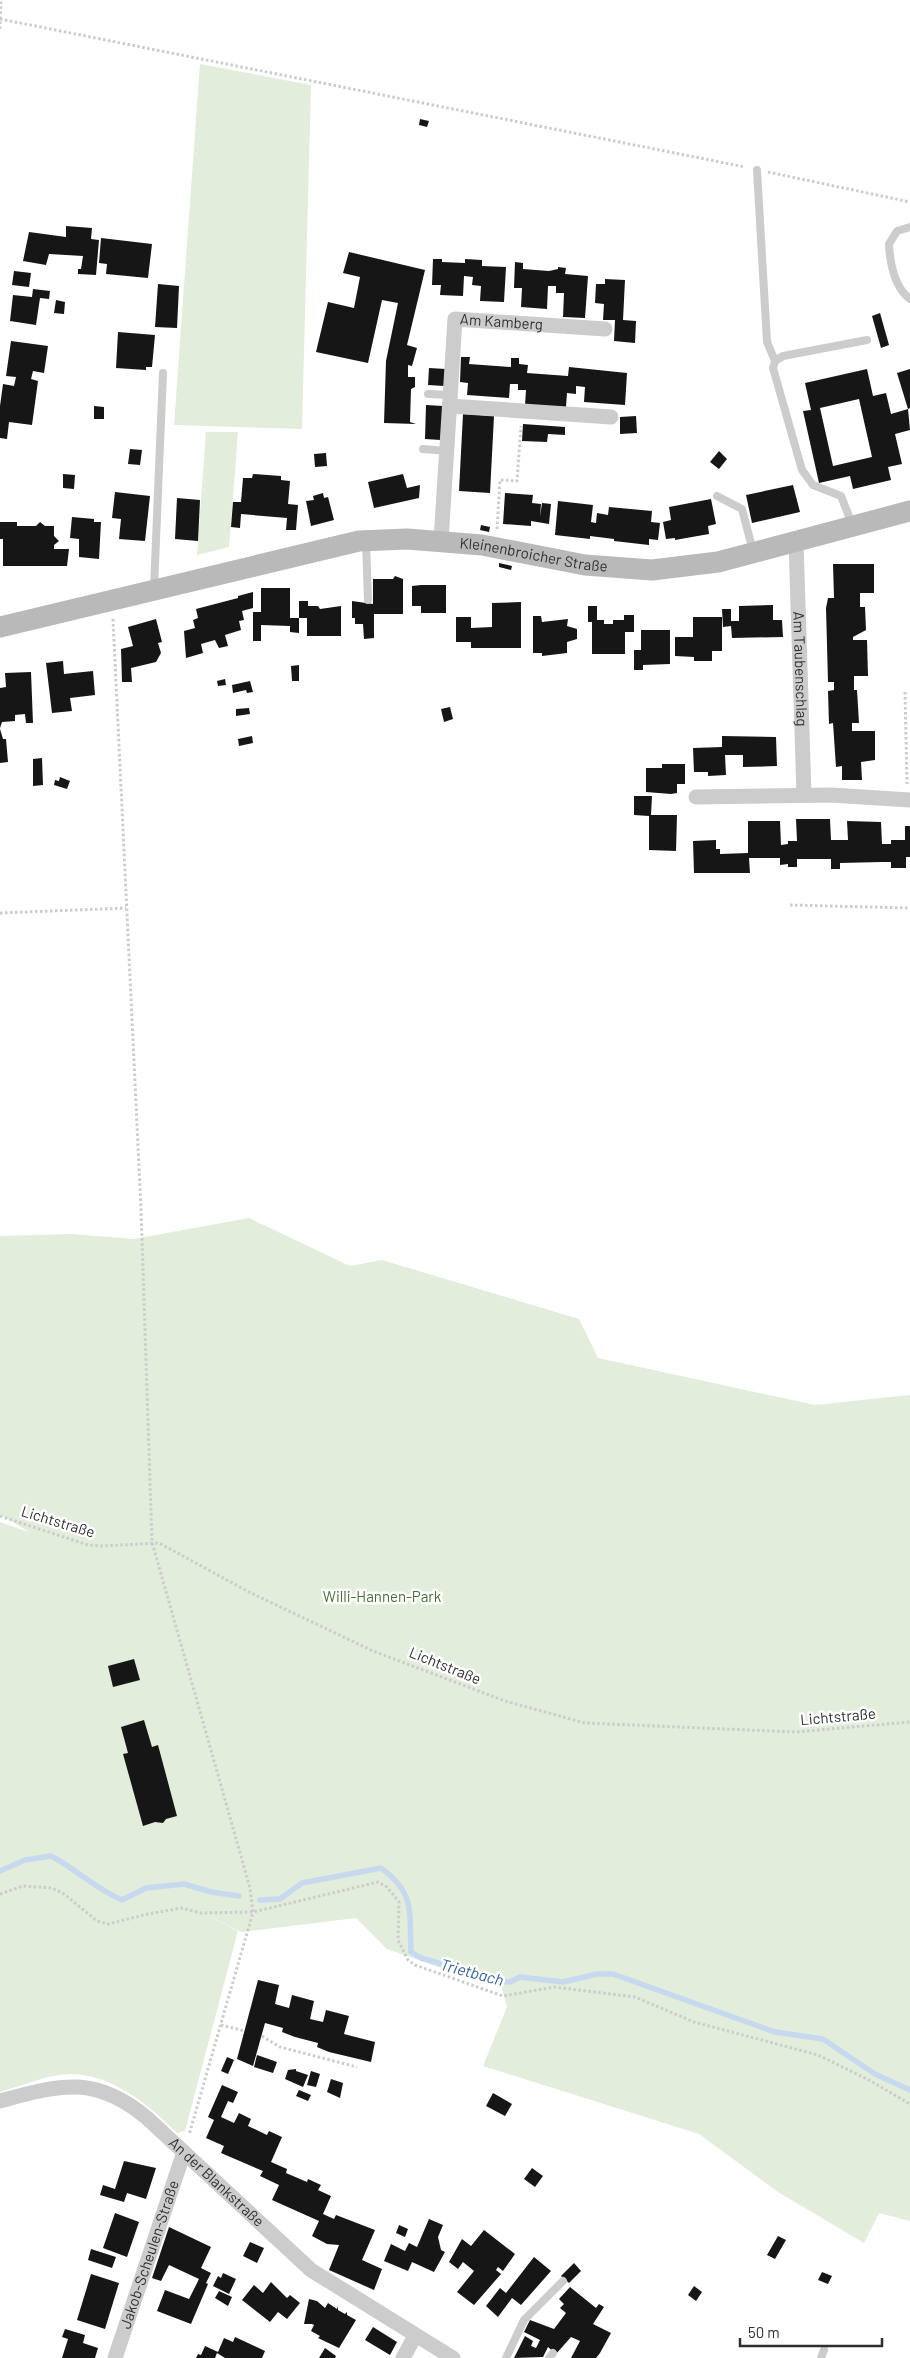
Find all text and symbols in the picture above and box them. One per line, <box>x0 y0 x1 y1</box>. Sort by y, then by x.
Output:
street label: Am Kamberg <box>459 309 544 333</box>
street label: Kleinenbroicher Straße <box>459 533 608 575</box>
street label: Am Taubenschlag <box>790 611 812 727</box>
street label: Lichtstraße <box>19 1501 97 1541</box>
park label: Willi-Hannen-Park <box>323 1587 442 1605</box>
street label: Lichtstraße <box>407 1643 484 1688</box>
street label: Lichtstraße <box>799 1704 876 1728</box>
water label: Trietbach <box>438 1954 506 1989</box>
street label: An der Blankstraße <box>166 2133 268 2230</box>
street label: Jakob-Scheulen-Straße <box>115 2178 182 2331</box>
scale bar <box>740 2316 882 2348</box>
text: 50 m <box>748 2323 780 2341</box>

